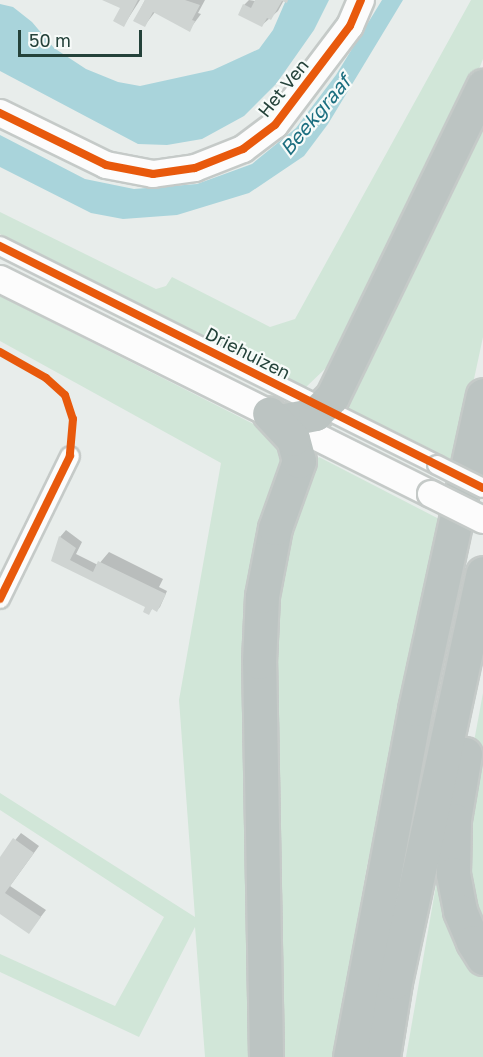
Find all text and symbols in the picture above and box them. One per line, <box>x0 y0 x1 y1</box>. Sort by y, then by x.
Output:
scale bar <box>21 18 146 56</box>
text: 50 m <box>29 29 71 51</box>
street label: Het Ven <box>253 55 313 121</box>
water label: Beekgraaf <box>275 70 355 160</box>
street label: Driehuizen <box>202 322 294 384</box>

